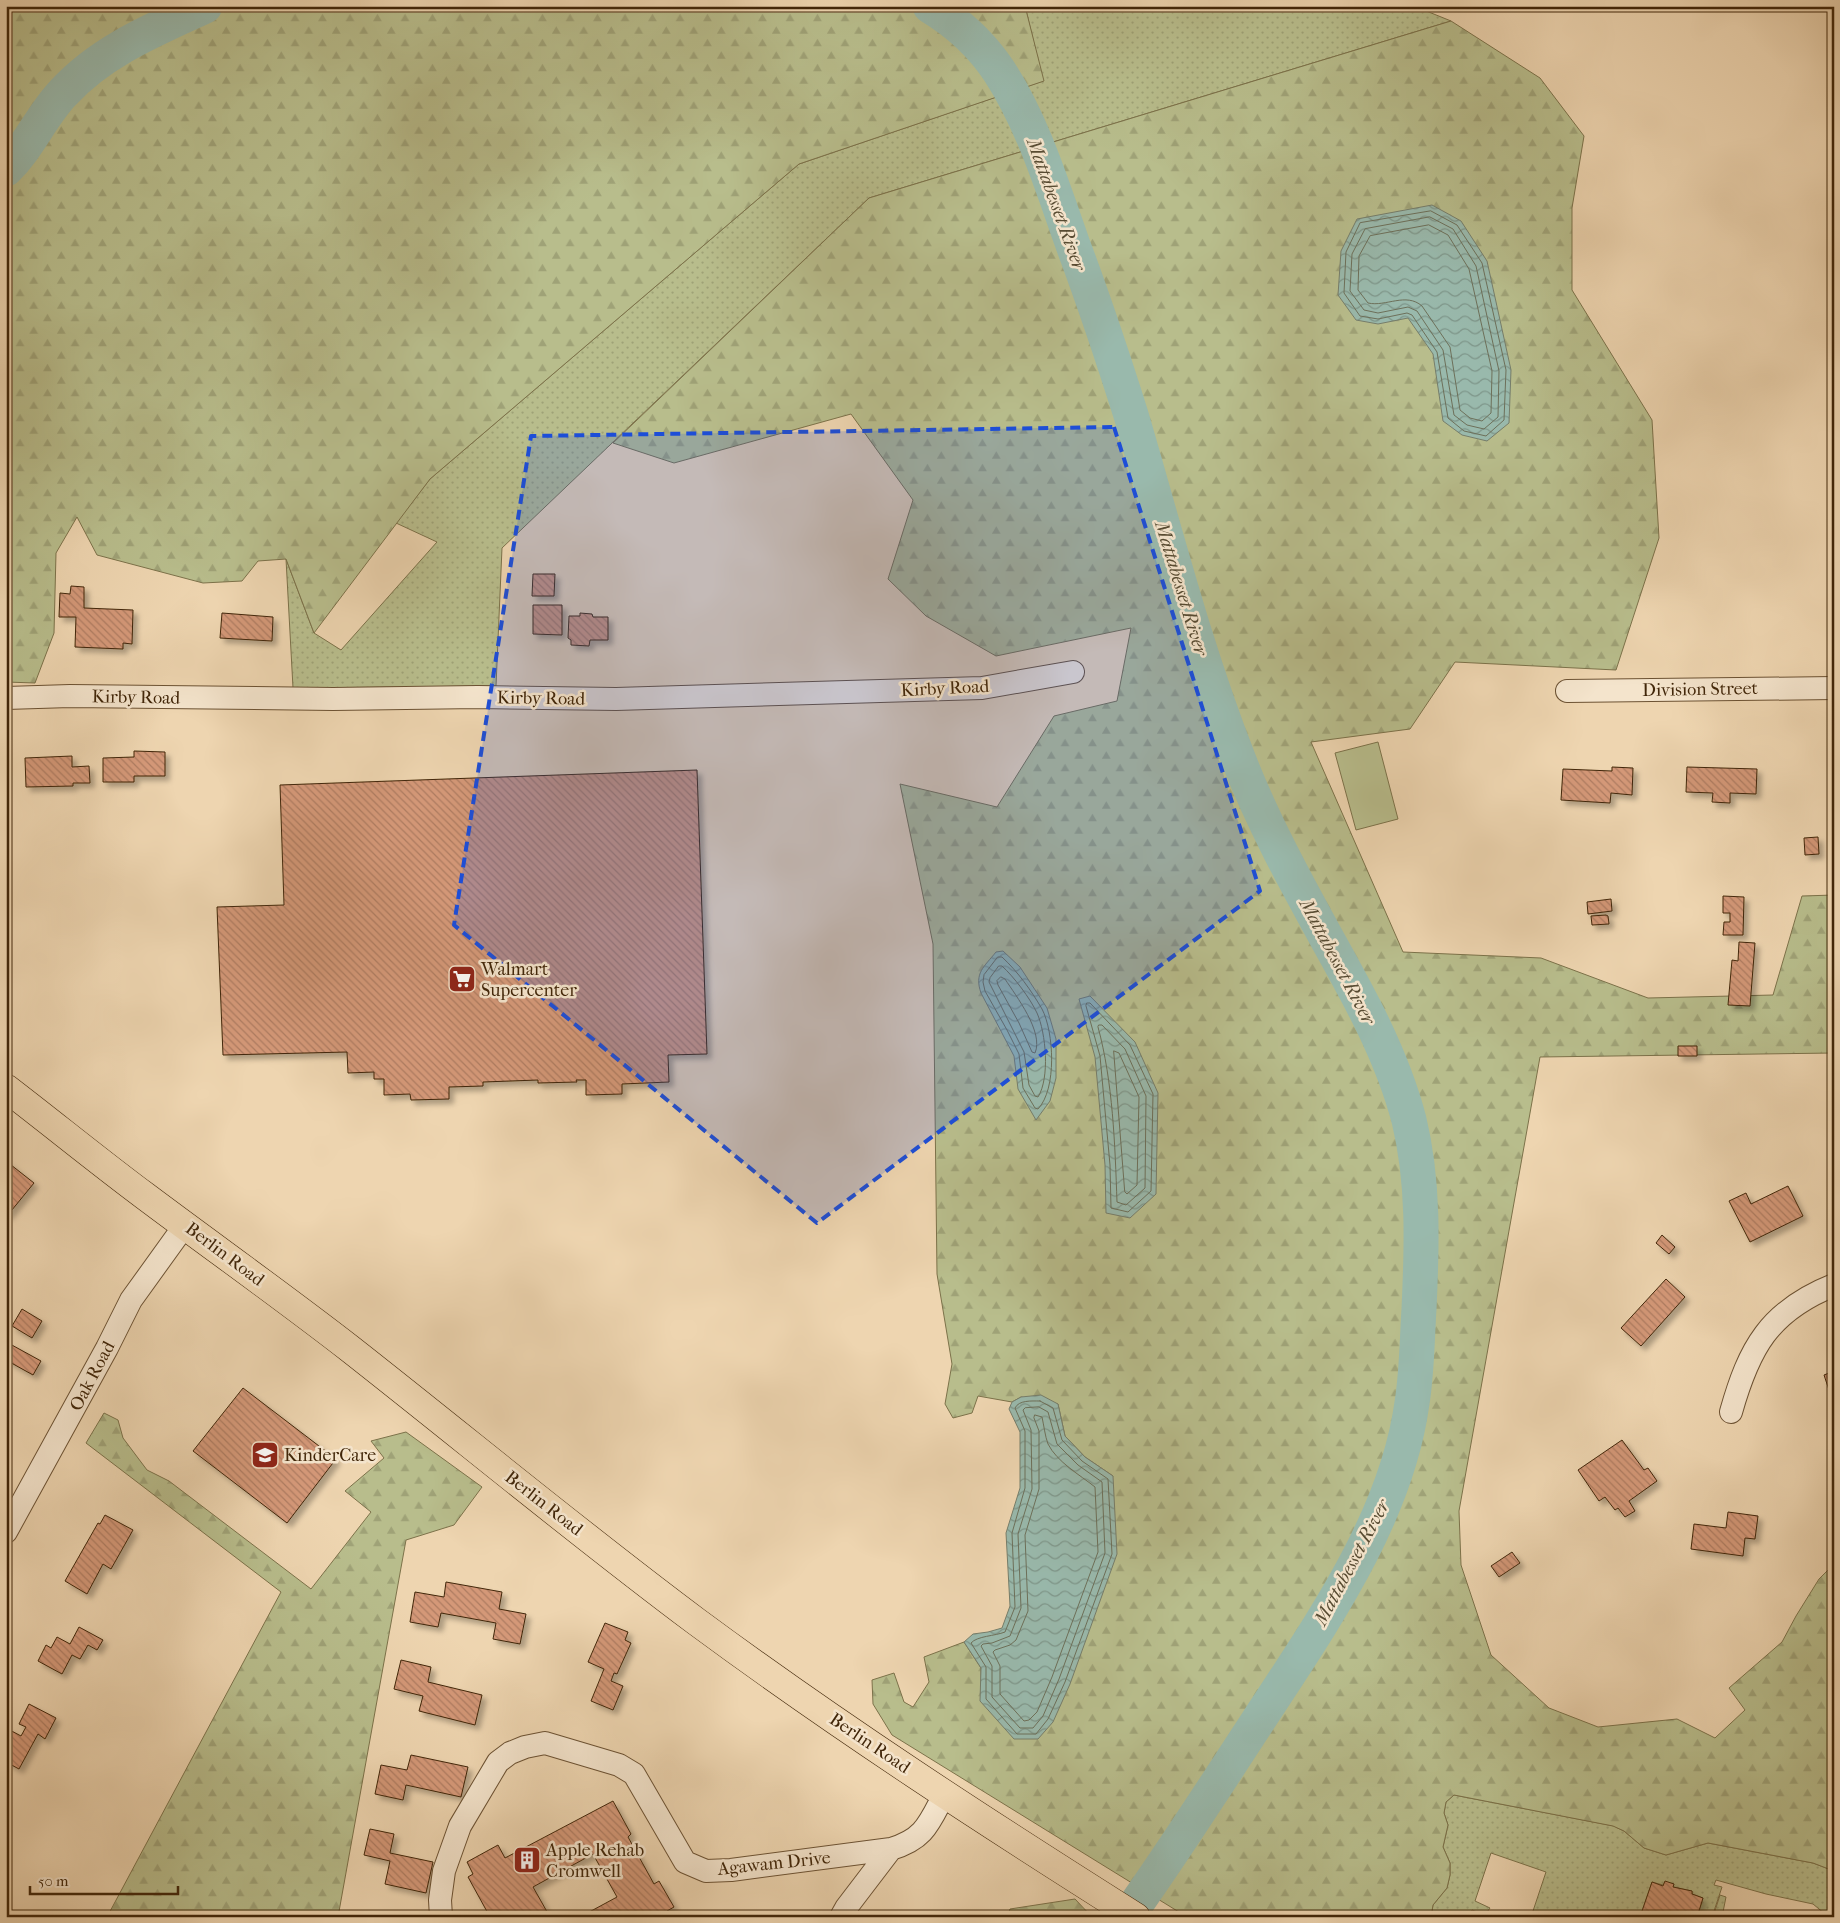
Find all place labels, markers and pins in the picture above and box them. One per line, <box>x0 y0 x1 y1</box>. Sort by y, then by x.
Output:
place label: Walmart Supercenter <box>480 959 577 1001</box>
supermarket icon: Walmart Supercenter <box>447 964 477 994</box>
school or university icon: KinderCare <box>250 1440 280 1470</box>
place label: KinderCare <box>284 1445 376 1466</box>
place label: Apple Rehab Cromwell <box>545 1840 644 1882</box>
building icon: Apple Rehab Cromwell <box>512 1845 542 1875</box>

